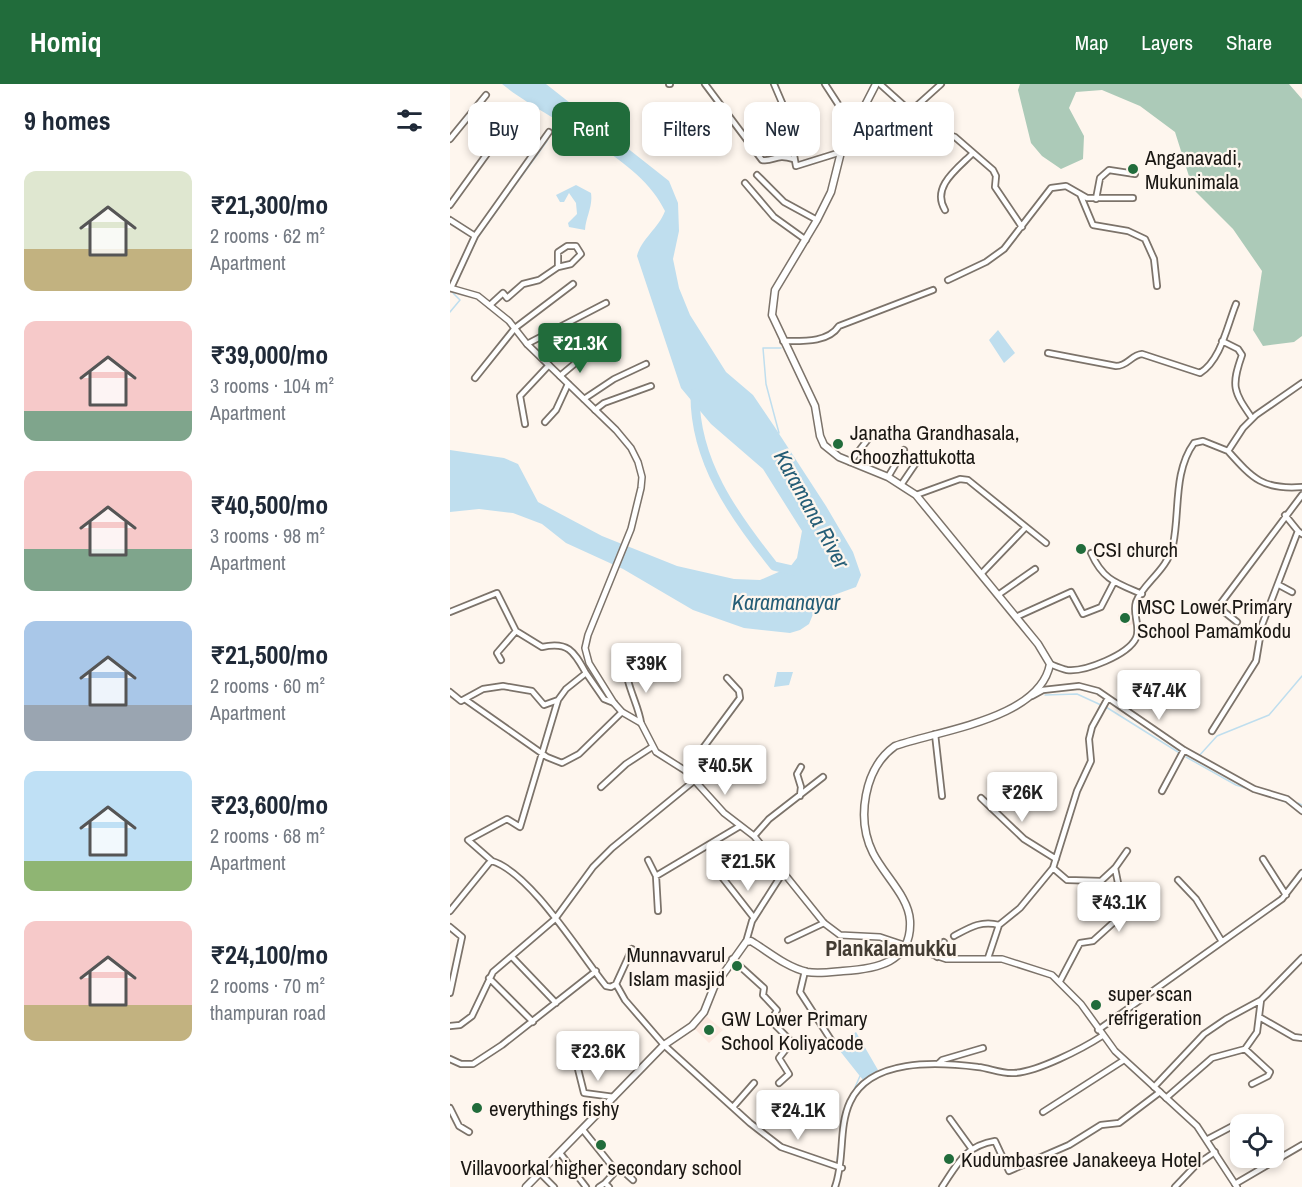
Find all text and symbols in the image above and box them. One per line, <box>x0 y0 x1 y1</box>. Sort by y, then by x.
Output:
text: Homiq <box>30 23 101 61</box>
text: Map <box>1075 28 1108 57</box>
text: Layers <box>1141 28 1193 57</box>
text: Share <box>1226 28 1272 57</box>
chip: Buy <box>468 102 540 156</box>
chip: Rent <box>552 102 630 156</box>
chip: Filters <box>642 102 732 156</box>
chip: New <box>744 102 820 156</box>
chip: Apartment <box>832 102 954 156</box>
text: 9 homes <box>24 103 111 138</box>
icon: filters <box>393 104 426 137</box>
place label: Anganavadi, Mukunimala <box>1144 143 1242 196</box>
marker: Anganavadi, Mukunimala <box>1126 162 1140 176</box>
text: ₹21,300/mo <box>210 187 328 222</box>
icon: home <box>72 195 144 267</box>
text: 2 rooms · 62 m² <box>210 222 325 249</box>
text: Apartment <box>210 249 286 276</box>
pin: ₹21.3K <box>531 323 629 374</box>
text: ₹21.3K <box>552 329 608 356</box>
text: ₹39,000/mo <box>210 337 328 372</box>
icon: home <box>72 345 144 417</box>
text: 3 rooms · 104 m² <box>210 372 334 399</box>
text: Apartment <box>210 399 286 426</box>
place label: Janatha Grandhasala, Choozhattukotta <box>850 418 1019 471</box>
marker: Janatha Grandhasala, Choozhattukotta <box>831 437 845 451</box>
water label: Karamana River <box>767 444 857 575</box>
text: ₹40,500/mo <box>210 487 328 522</box>
icon: home <box>72 495 144 567</box>
text: 3 rooms · 98 m² <box>210 522 325 549</box>
place label: CSI church <box>1093 535 1178 564</box>
marker: CSI church <box>1074 542 1088 556</box>
text: Apartment <box>210 549 286 576</box>
water label: Karamanayar <box>732 587 841 617</box>
place label: MSC Lower Primary School Pamamkodu <box>1137 592 1292 645</box>
marker: MSC Lower Primary School Pamamkodu <box>1118 611 1132 625</box>
text: ₹21,500/mo <box>210 637 328 672</box>
pin: ₹39K <box>610 643 682 694</box>
icon: home <box>72 645 144 717</box>
text: ₹39K <box>625 649 667 676</box>
pin: ₹47.4K <box>1110 670 1208 721</box>
text: 2 rooms · 60 m² <box>210 672 325 699</box>
text: ₹47.4K <box>1131 676 1187 703</box>
text: Apartment <box>210 699 286 726</box>
pin: ₹40.5K <box>676 745 774 796</box>
text: ₹40.5K <box>697 751 753 778</box>
pin: ₹26K <box>986 772 1058 823</box>
text: ₹26K <box>1001 778 1043 805</box>
text: ₹23,600/mo <box>210 787 328 822</box>
icon: home <box>72 795 144 867</box>
text: 2 rooms · 68 m² <box>210 822 325 849</box>
pin: ₹21.5K <box>699 841 797 892</box>
text: ₹21.5K <box>720 847 776 874</box>
text: Apartment <box>210 849 286 876</box>
pin: ₹43.1K <box>1070 882 1168 933</box>
text: ₹43.1K <box>1091 888 1147 915</box>
district label: Plankalamukku <box>825 933 957 963</box>
text: ₹24,100/mo <box>210 937 328 972</box>
place label: Munnavvarul Islam masjid <box>626 940 725 993</box>
icon: home <box>72 945 144 1017</box>
marker: Munnavvarul Islam masjid <box>730 959 744 973</box>
text: 2 rooms · 70 m² <box>210 972 325 999</box>
place label: super scan refrigeration <box>1108 979 1202 1032</box>
marker: super scan refrigeration <box>1089 998 1103 1012</box>
text: thampuran road <box>210 999 326 1026</box>
place label: GW Lower Primary School Koliyacode <box>721 1004 868 1057</box>
marker: GW Lower Primary School Koliyacode <box>702 1023 716 1037</box>
pin: ₹23.6K <box>549 1031 647 1082</box>
text: ₹23.6K <box>570 1037 626 1064</box>
pin: ₹24.1K <box>749 1090 847 1141</box>
place label: everythings fishy <box>489 1094 620 1123</box>
text: ₹24.1K <box>770 1096 826 1123</box>
marker: everythings fishy <box>470 1101 484 1115</box>
map controls <box>1230 1114 1284 1168</box>
button: locate <box>1230 1114 1284 1168</box>
marker: Villavoorkal higher secondary school <box>594 1138 608 1152</box>
place label: Kudumbasree Janakeeya Hotel <box>961 1145 1201 1174</box>
marker: Kudumbasree Janakeeya Hotel <box>942 1152 956 1166</box>
place label: Villavoorkal higher secondary school <box>460 1153 742 1182</box>

